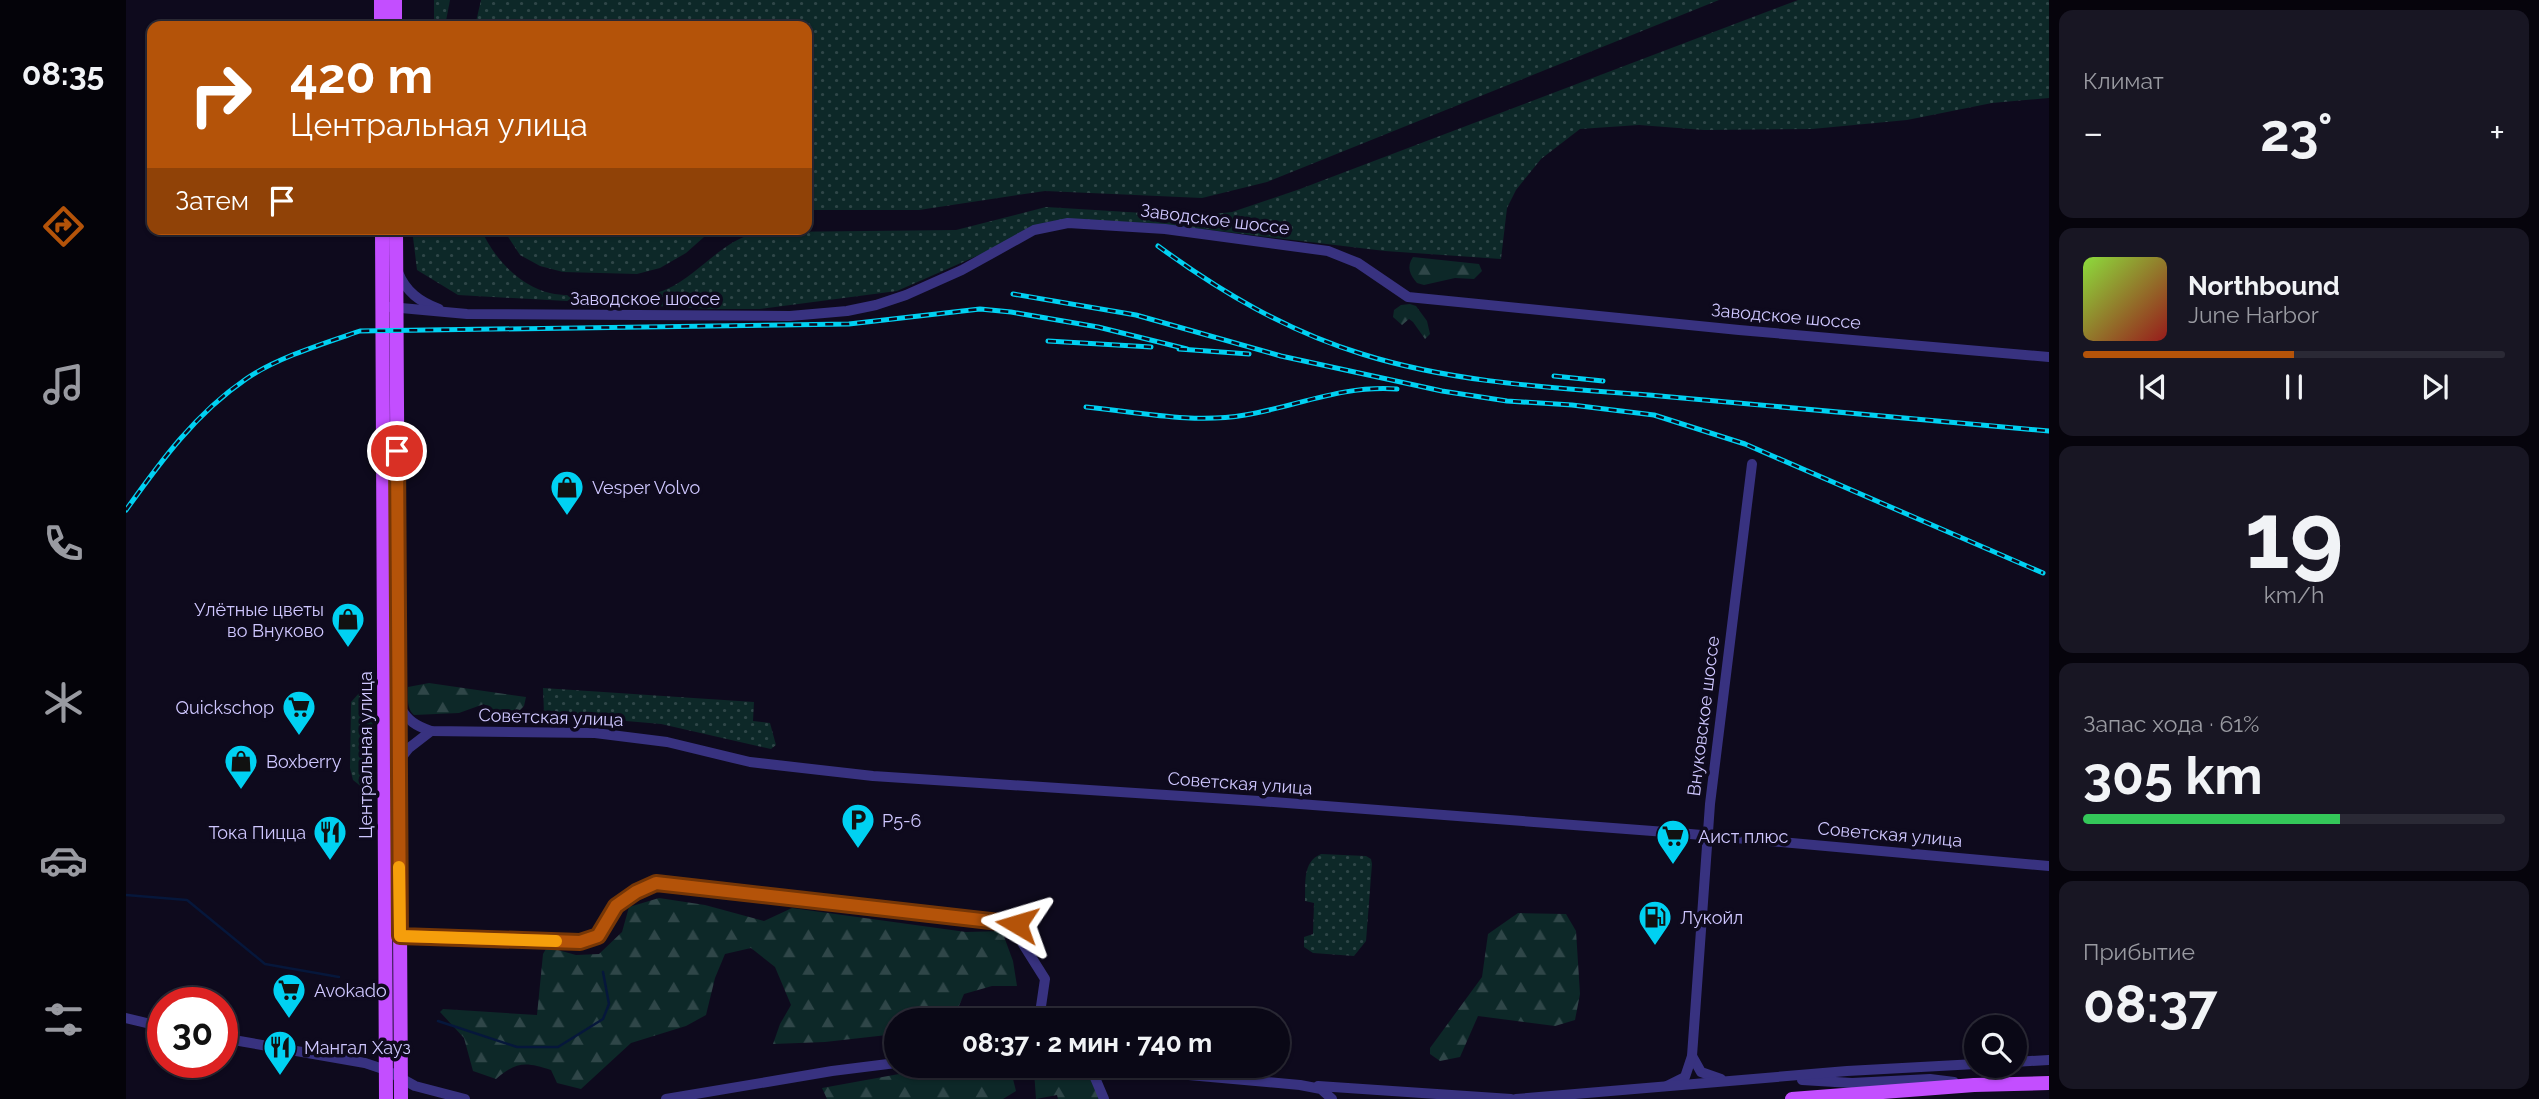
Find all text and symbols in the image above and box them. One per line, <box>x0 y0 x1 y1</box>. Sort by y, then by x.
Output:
text: 420 m <box>290 47 433 104</box>
icon: right <box>175 49 266 140</box>
text: 08:35 <box>22 55 104 92</box>
text: Климат <box>2083 67 2164 94</box>
text: 23° <box>2260 102 2333 163</box>
text: Центральная улица <box>290 106 588 143</box>
text: − <box>2083 110 2103 155</box>
text: + <box>2489 110 2505 155</box>
icon: arrive <box>263 182 301 220</box>
text: Затем <box>175 186 249 216</box>
street label: Заводское шоссе <box>1139 199 1291 239</box>
icon: directions <box>39 202 88 251</box>
text: Northbound <box>2188 271 2340 301</box>
street label: Заводское шоссе <box>570 288 721 309</box>
street label: Заводское шоссе <box>1710 299 1862 333</box>
text: June Harbor <box>2188 301 2319 328</box>
icon: music <box>39 360 88 409</box>
icon: previous <box>2134 368 2172 406</box>
icon: pause <box>2275 368 2313 406</box>
icon: next <box>2416 368 2454 406</box>
pin <box>367 421 427 481</box>
icon: arrive <box>378 432 416 470</box>
shop icon: Vesper Volvo <box>548 468 586 517</box>
place label: Vesper Volvo <box>592 477 700 498</box>
text: 19 <box>2245 482 2343 589</box>
icon: phone <box>39 519 88 568</box>
text: km/h <box>2264 581 2324 608</box>
place label: Улётные цветы во Внуково <box>194 599 324 641</box>
shop icon: Улётные цветы во Внуково <box>329 600 367 649</box>
street label: Внуковское шоссе <box>1683 634 1723 797</box>
street label: Центральная улица <box>355 671 376 839</box>
icon: climate <box>39 678 88 727</box>
supermarket icon: Quickschop <box>280 688 318 737</box>
place label: Quickschop <box>176 697 274 718</box>
street label: Советская улица <box>478 704 624 730</box>
text: Запас хода · 61% <box>2083 710 2260 737</box>
shop icon: Boxberry <box>222 742 260 791</box>
text: 305 km <box>2083 745 2263 806</box>
place label: Boxberry <box>266 751 342 772</box>
street label: Советская улица <box>1167 767 1313 799</box>
parking icon: Р5-6 <box>839 801 877 850</box>
place label: Р5-6 <box>882 810 922 831</box>
restaurant icon: Тока Пицца <box>311 813 349 862</box>
supermarket icon: Аист плюс <box>1654 817 1692 866</box>
street label: Советская улица <box>1817 817 1963 851</box>
place label: Тока Пицца <box>208 822 306 843</box>
place label: Аист плюс <box>1698 826 1788 847</box>
icon: car <box>39 836 88 885</box>
position arrow <box>980 887 1054 961</box>
fuel station icon: Лукойл <box>1636 898 1674 947</box>
place label: Лукойл <box>1680 907 1743 928</box>
text: Прибытие <box>2083 938 2195 965</box>
supermarket icon: Avokado <box>270 971 308 1020</box>
text: 08:37 <box>2083 973 2217 1034</box>
place label: Avokado <box>314 980 387 1001</box>
speed limit sign: 30 <box>147 987 238 1078</box>
icon: filters <box>39 995 88 1044</box>
map controls <box>1964 1015 2027 1078</box>
button: search <box>1964 1015 2027 1078</box>
restaurant icon: Мангал Хауз <box>261 1028 299 1077</box>
text: 08:37 · 2 мин · 740 m <box>962 1028 1212 1058</box>
place label: Мангал Хауз <box>304 1037 411 1058</box>

